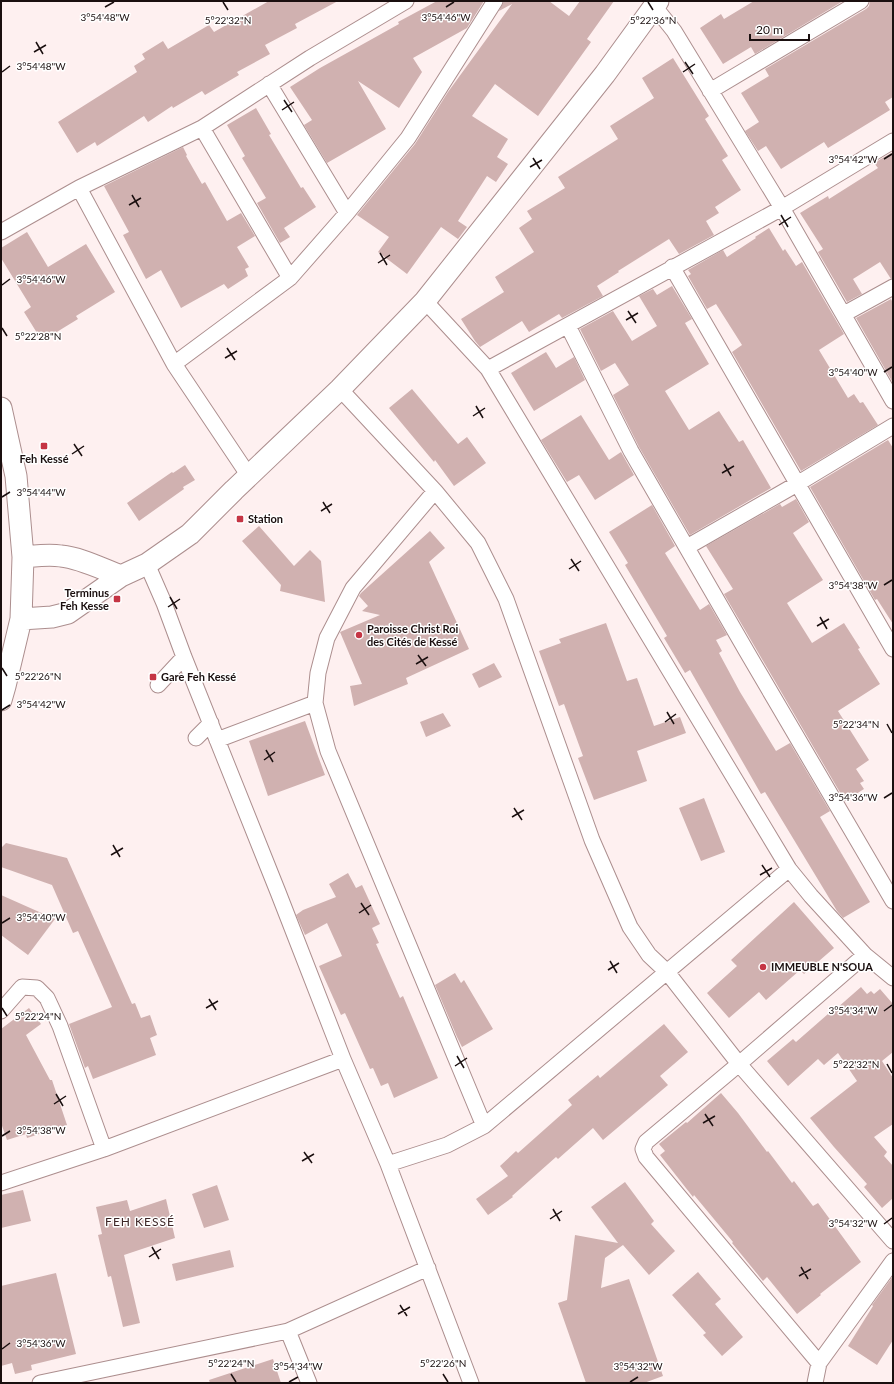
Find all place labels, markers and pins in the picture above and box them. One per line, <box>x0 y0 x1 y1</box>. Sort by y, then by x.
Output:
marker: Feh Kessé <box>39 441 49 451</box>
place label: Feh Kessé <box>19 452 69 465</box>
place label: Station <box>248 512 283 525</box>
marker: Station <box>235 514 245 524</box>
place label: Terminus Feh Kesse <box>60 586 109 612</box>
marker: Terminus Feh Kesse <box>112 594 122 604</box>
place label: Paroisse Christ Roi des Cités de Kessé <box>367 622 458 648</box>
marker: Paroisse Christ Roi des Cités de Kessé <box>354 630 364 640</box>
place label: Gare Feh Kessé <box>161 670 236 683</box>
marker: Gare Feh Kessé <box>148 672 158 682</box>
place label: IMMEUBLE N'SOUA <box>771 960 873 973</box>
marker: IMMEUBLE N'SOUA <box>758 962 768 972</box>

